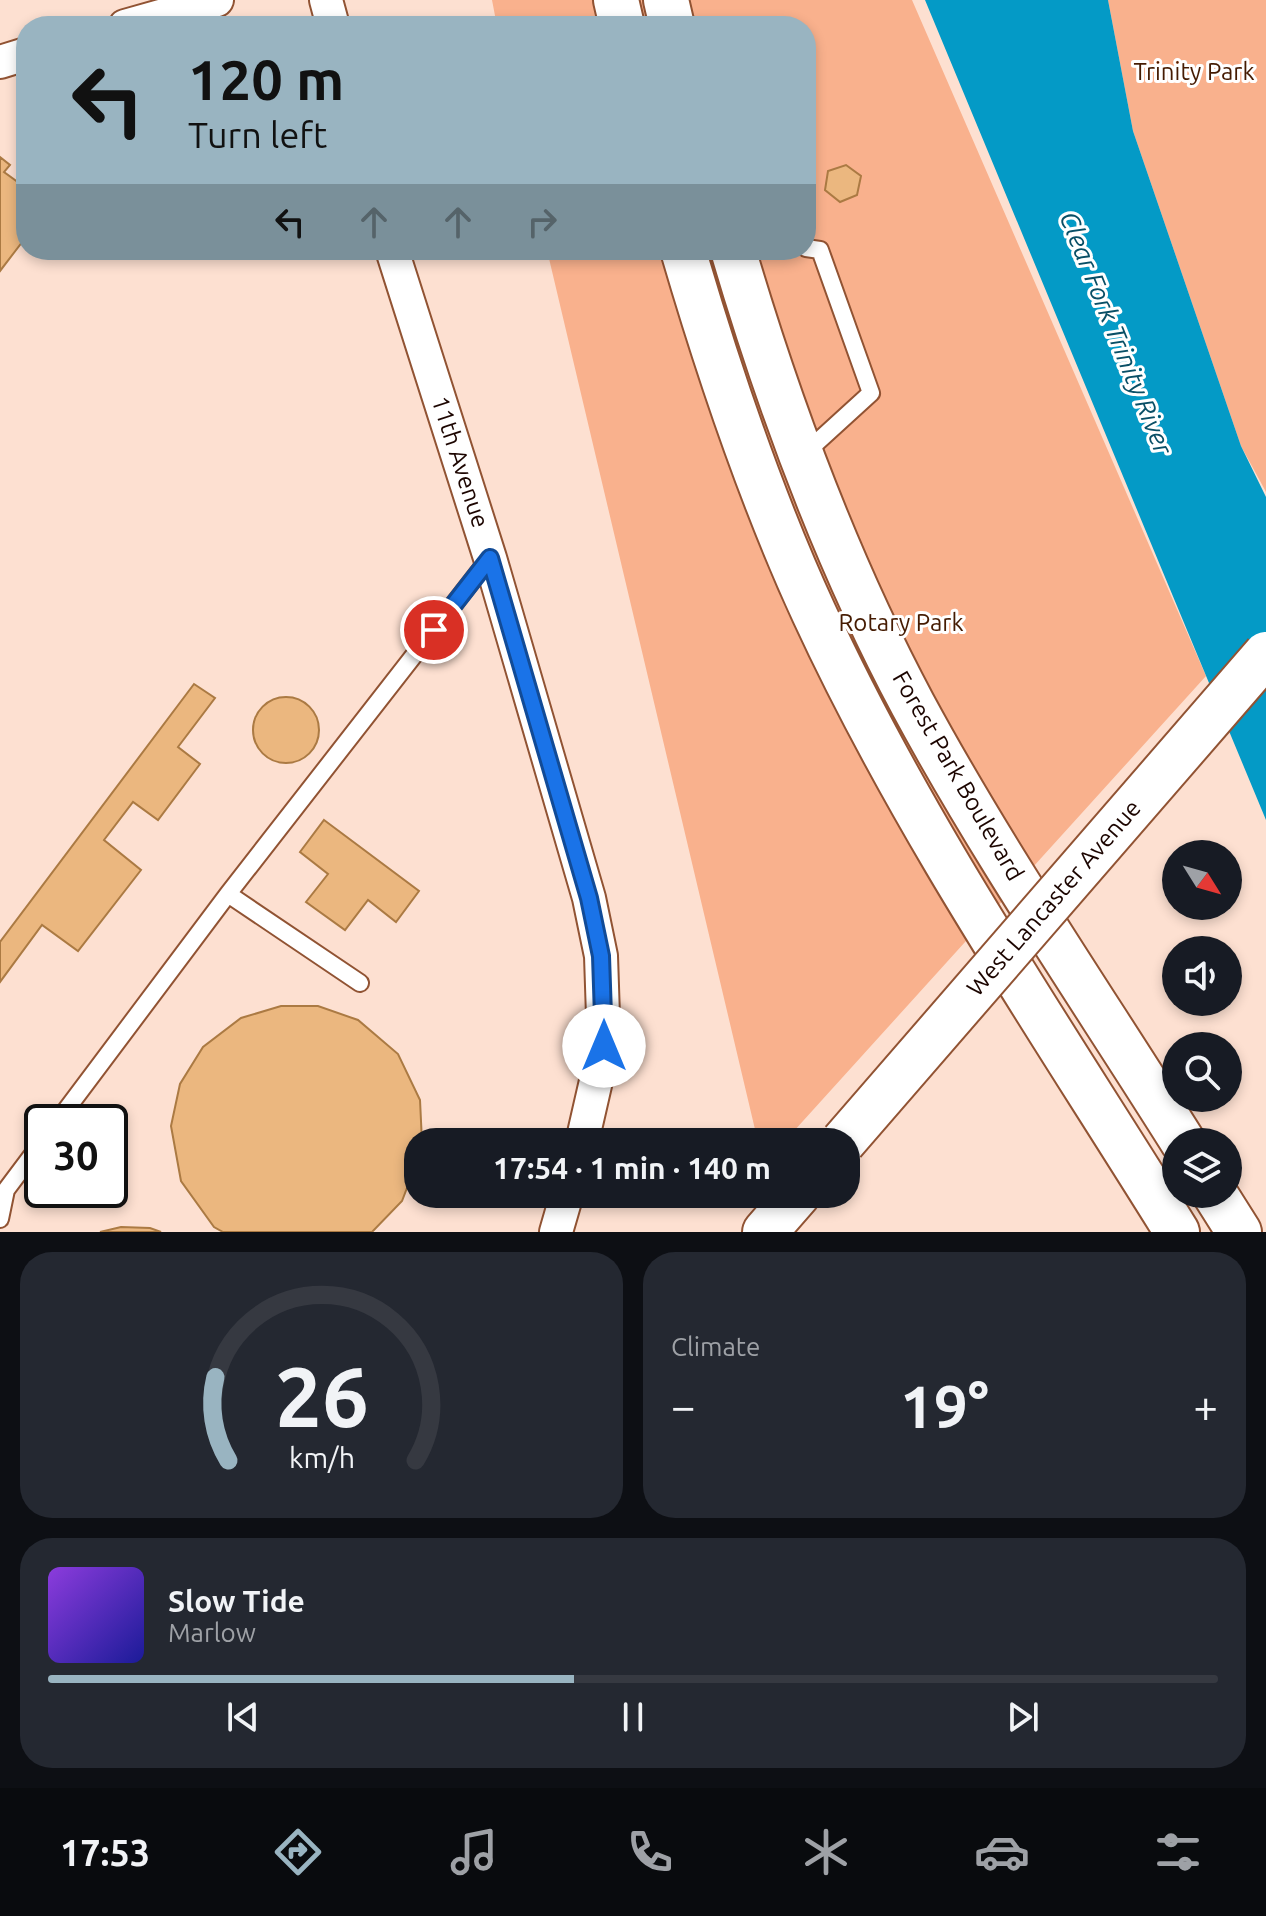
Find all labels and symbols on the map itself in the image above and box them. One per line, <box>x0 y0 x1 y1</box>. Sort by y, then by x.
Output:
park label: Trinity Park <box>1133 58 1255 85</box>
water label: Clear Fork Trinity River <box>1054 207 1179 460</box>
street label: 11th Avenue <box>427 393 494 531</box>
pin <box>400 596 468 664</box>
park label: Rotary Park <box>838 609 964 636</box>
street label: Forest Park Boulevard <box>887 666 1029 885</box>
street label: West Lancaster Avenue <box>961 794 1146 1001</box>
north arrow <box>1162 840 1242 920</box>
position arrow <box>562 1004 646 1088</box>
speed limit sign: 30 <box>24 1104 128 1208</box>

